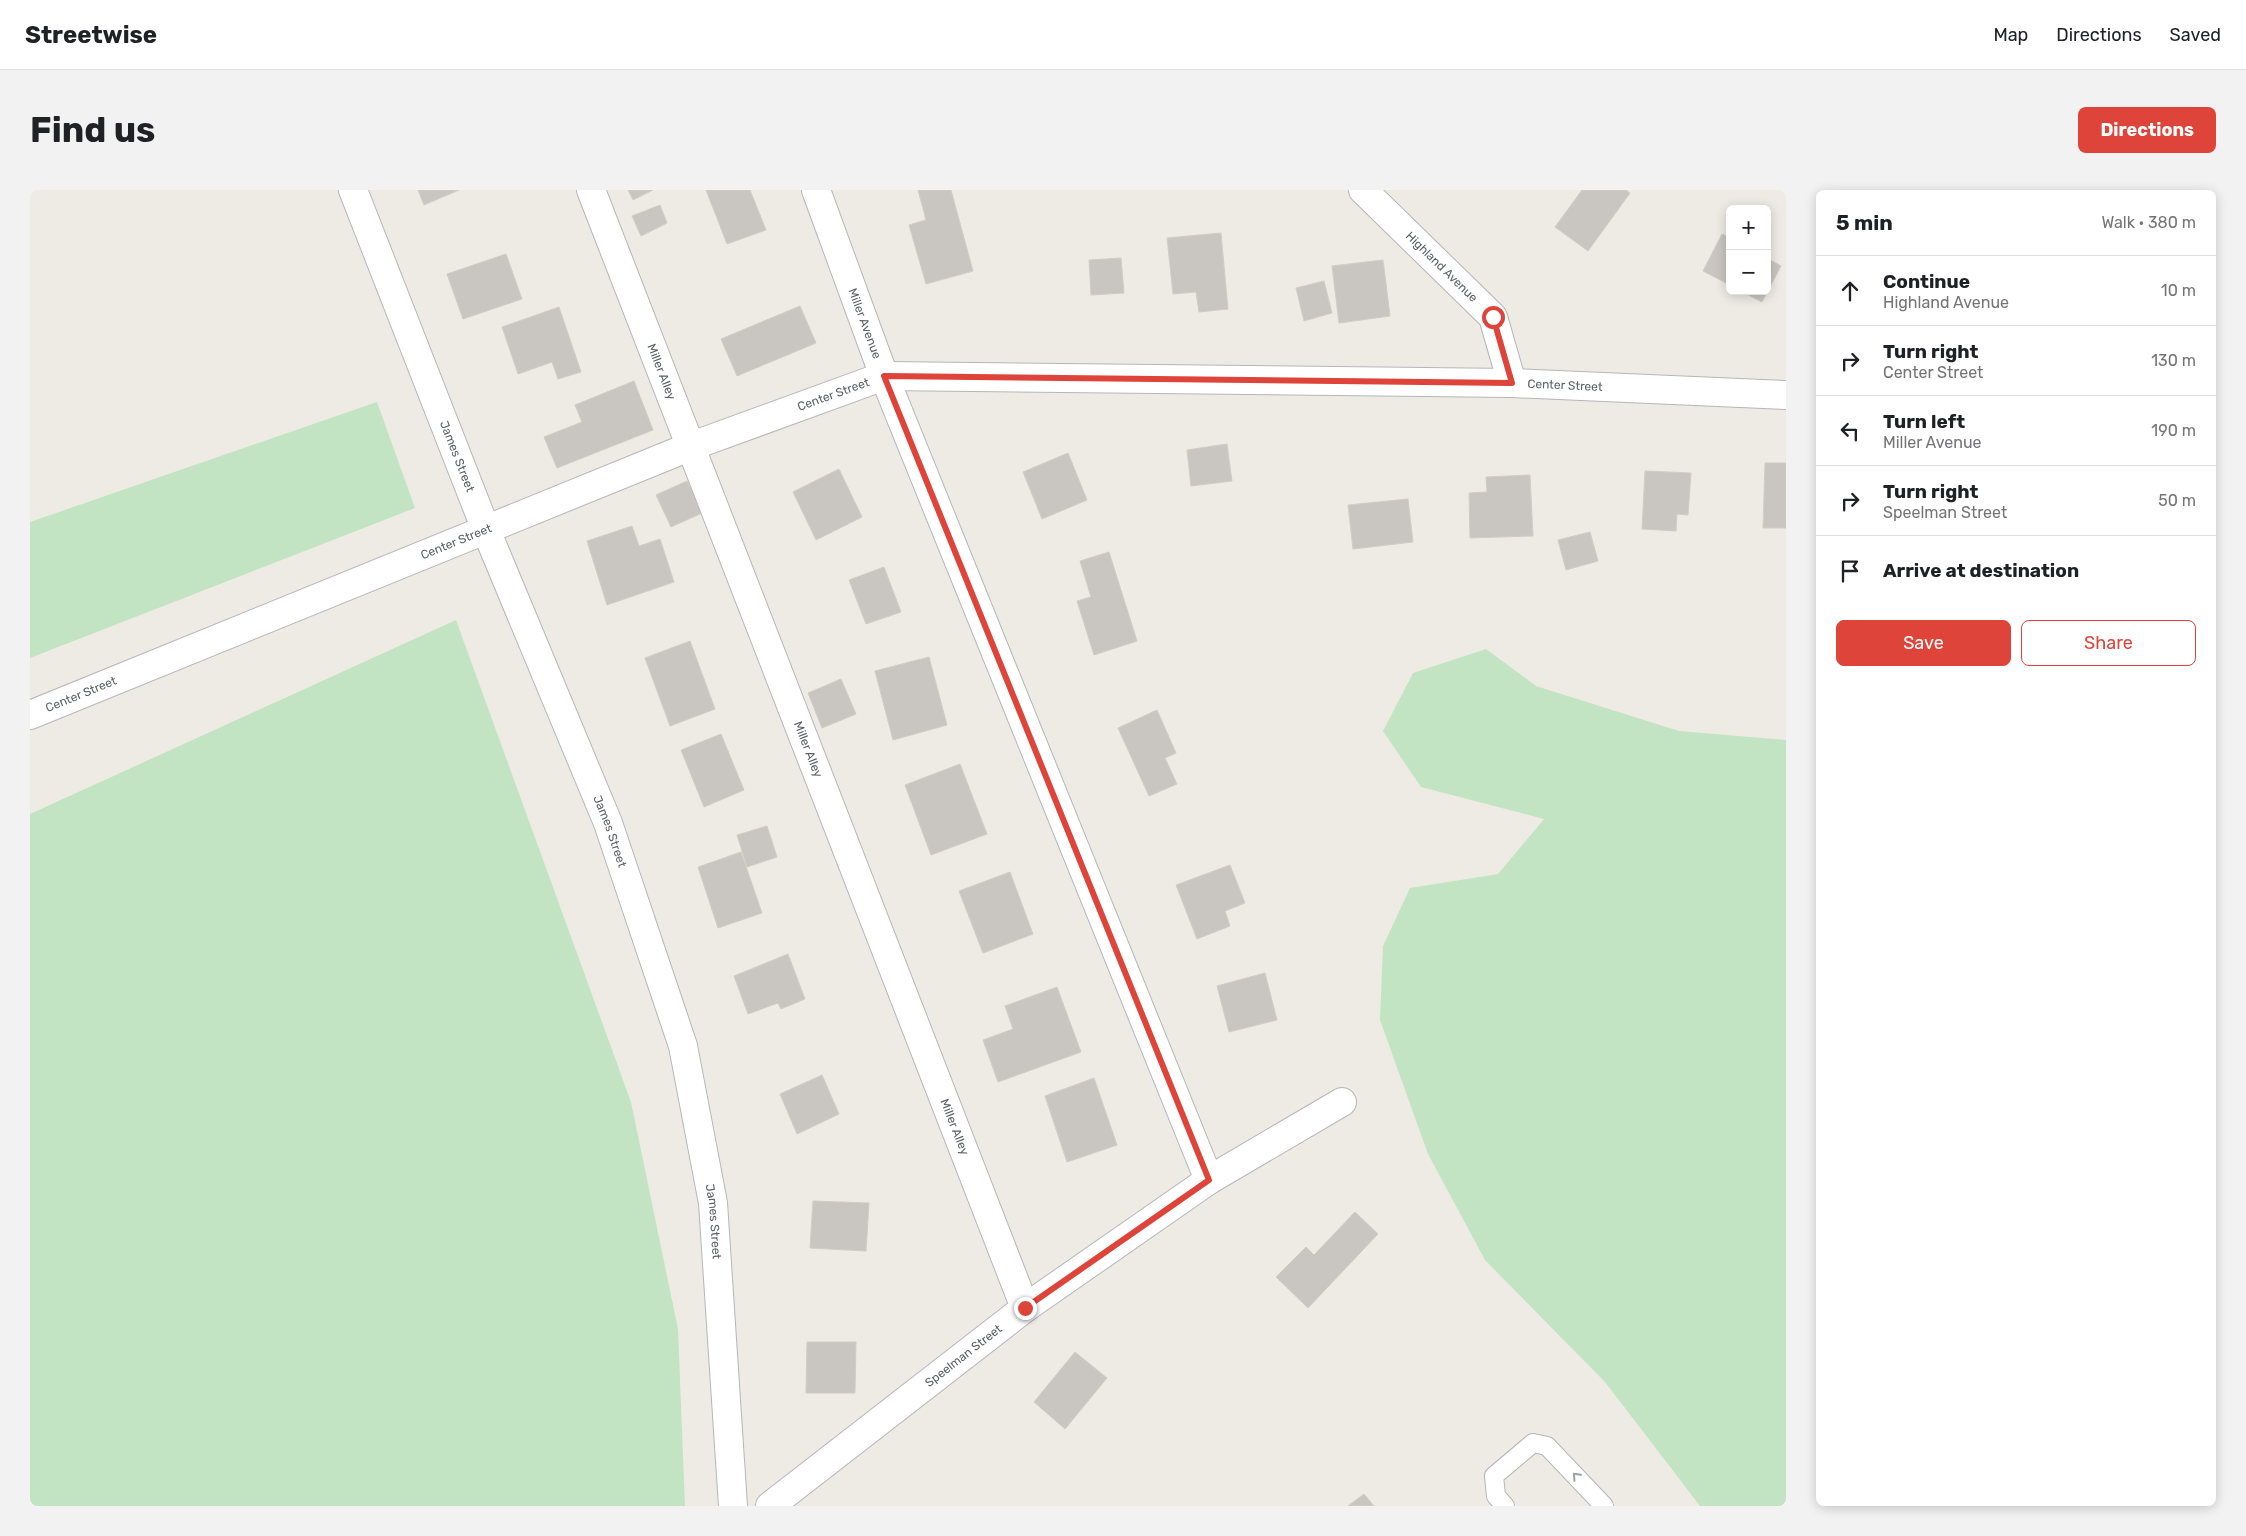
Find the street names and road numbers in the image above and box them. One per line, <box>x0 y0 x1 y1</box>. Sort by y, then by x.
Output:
street label: Highland Avenue <box>1403 229 1481 305</box>
street label: Miller Avenue <box>845 286 884 361</box>
street label: Miller Alley <box>644 342 679 402</box>
street label: Center Street <box>796 375 871 414</box>
street label: Center Street <box>1527 377 1603 394</box>
street label: James Street <box>437 419 478 494</box>
street label: Center Street <box>419 521 494 562</box>
street label: Center Street <box>43 673 119 715</box>
street label: Miller Alley <box>791 719 825 780</box>
street label: James Street <box>590 793 629 869</box>
street label: Miller Alley <box>937 1097 972 1157</box>
street label: James Street <box>703 1183 724 1260</box>
street label: Speelman Street <box>922 1321 1005 1390</box>

